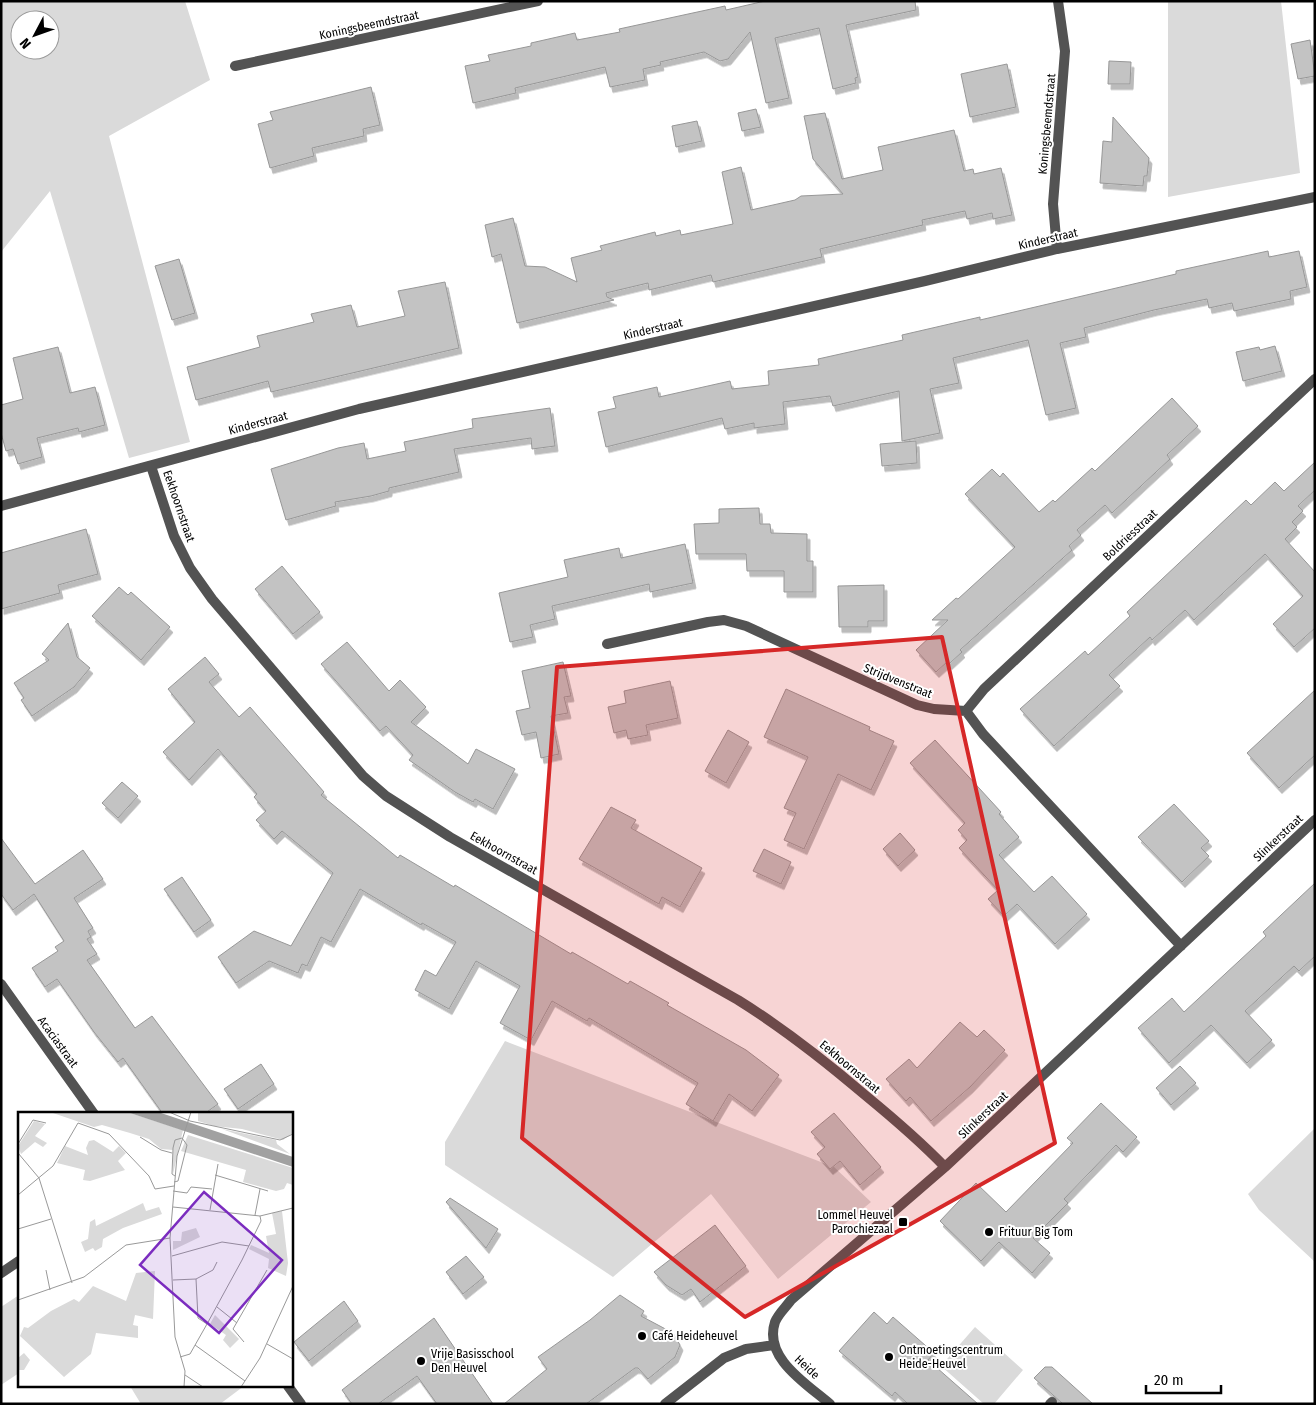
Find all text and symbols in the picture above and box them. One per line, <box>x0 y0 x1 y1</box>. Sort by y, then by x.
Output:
street label: Koningsbeemdstraat <box>318 8 420 42</box>
north arrow <box>10 10 60 60</box>
text: N <box>16 34 35 52</box>
street label: Koningsbeemdstraat <box>1036 73 1058 175</box>
street label: Kinderstraat <box>1017 225 1079 253</box>
street label: Kinderstraat <box>622 315 684 343</box>
street label: Kinderstraat <box>227 408 289 438</box>
street label: Eekhoornstraat <box>160 468 198 544</box>
street label: Boldriesstraat <box>1100 506 1160 564</box>
street label: Strijdvenstraat <box>862 661 934 701</box>
street label: Slinkerstraat <box>1250 812 1306 864</box>
street label: Eekhoornstraat <box>468 829 540 877</box>
street label: Acaciastraat <box>35 1014 81 1070</box>
street label: Eekhoornstraat <box>817 1038 883 1096</box>
street label: Slinkerstraat <box>955 1089 1011 1141</box>
inset map <box>18 1112 292 1388</box>
place label: Lommel Heuvel Parochiezaal <box>817 1208 893 1236</box>
marker: Lommel Heuvel Parochiezaal <box>897 1216 909 1228</box>
place label: Frituur Big Tom <box>999 1225 1073 1239</box>
marker: Frituur Big Tom <box>983 1226 995 1238</box>
place label: Café Heideheuvel <box>652 1329 738 1343</box>
marker: Café Heideheuvel <box>636 1330 648 1342</box>
place label: Ontmoetingscentrum Heide-Heuvel <box>899 1343 1003 1371</box>
place label: Vrije Basisschool Den Heuvel <box>431 1347 514 1375</box>
marker: Ontmoetingscentrum Heide-Heuvel <box>883 1351 895 1363</box>
street label: Heide <box>792 1352 822 1382</box>
marker: Vrije Basisschool Den Heuvel <box>415 1355 427 1367</box>
scale bar <box>1146 1362 1221 1394</box>
text: 20 m <box>1154 1371 1184 1389</box>

